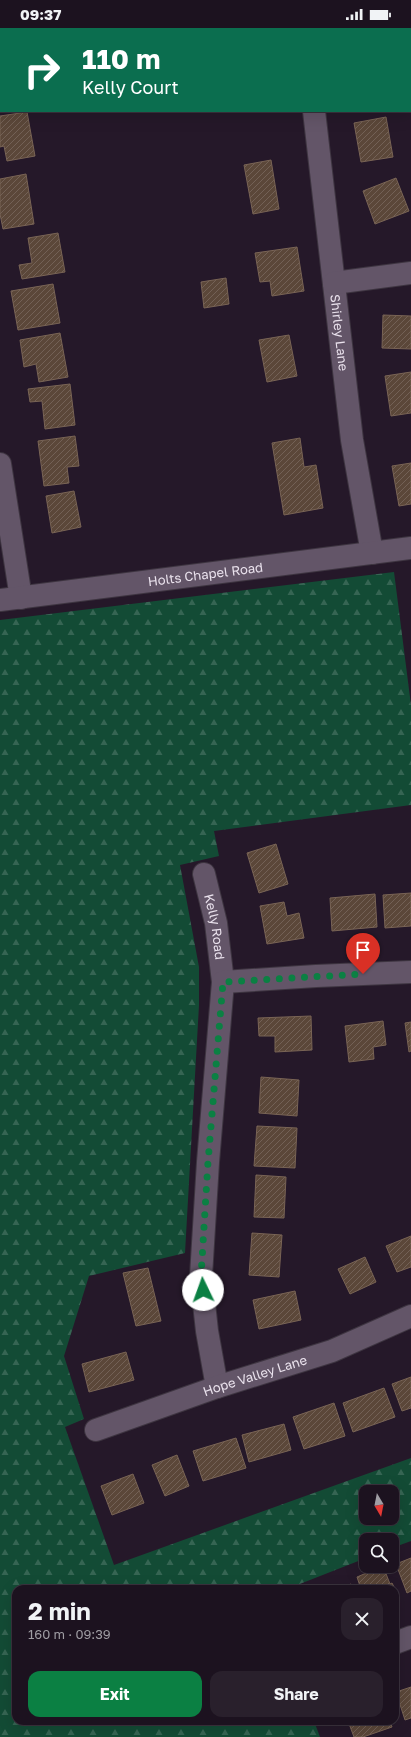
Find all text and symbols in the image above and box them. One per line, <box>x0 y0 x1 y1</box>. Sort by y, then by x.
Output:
text: 09:37 <box>20 5 61 23</box>
text: 110 m <box>82 42 161 75</box>
icon: right <box>16 44 68 96</box>
text: Kelly Court <box>82 76 179 98</box>
street label: Shirley Lane <box>327 293 352 372</box>
street label: Holts Chapel Road <box>147 559 264 589</box>
street label: Kelly Road <box>201 892 228 961</box>
pin <box>346 933 380 974</box>
icon: arrive <box>352 939 374 961</box>
position arrow <box>182 1269 224 1311</box>
street label: Hope Valley Lane <box>201 1351 309 1399</box>
north arrow <box>359 1485 399 1525</box>
map controls <box>359 1485 399 1573</box>
button: search <box>359 1533 399 1573</box>
text: 2 min <box>28 1596 91 1625</box>
button: close <box>341 1598 383 1640</box>
text: 160 m · 09:39 <box>28 1626 111 1642</box>
button: Exit <box>28 1671 202 1717</box>
button: Share <box>210 1671 383 1717</box>

